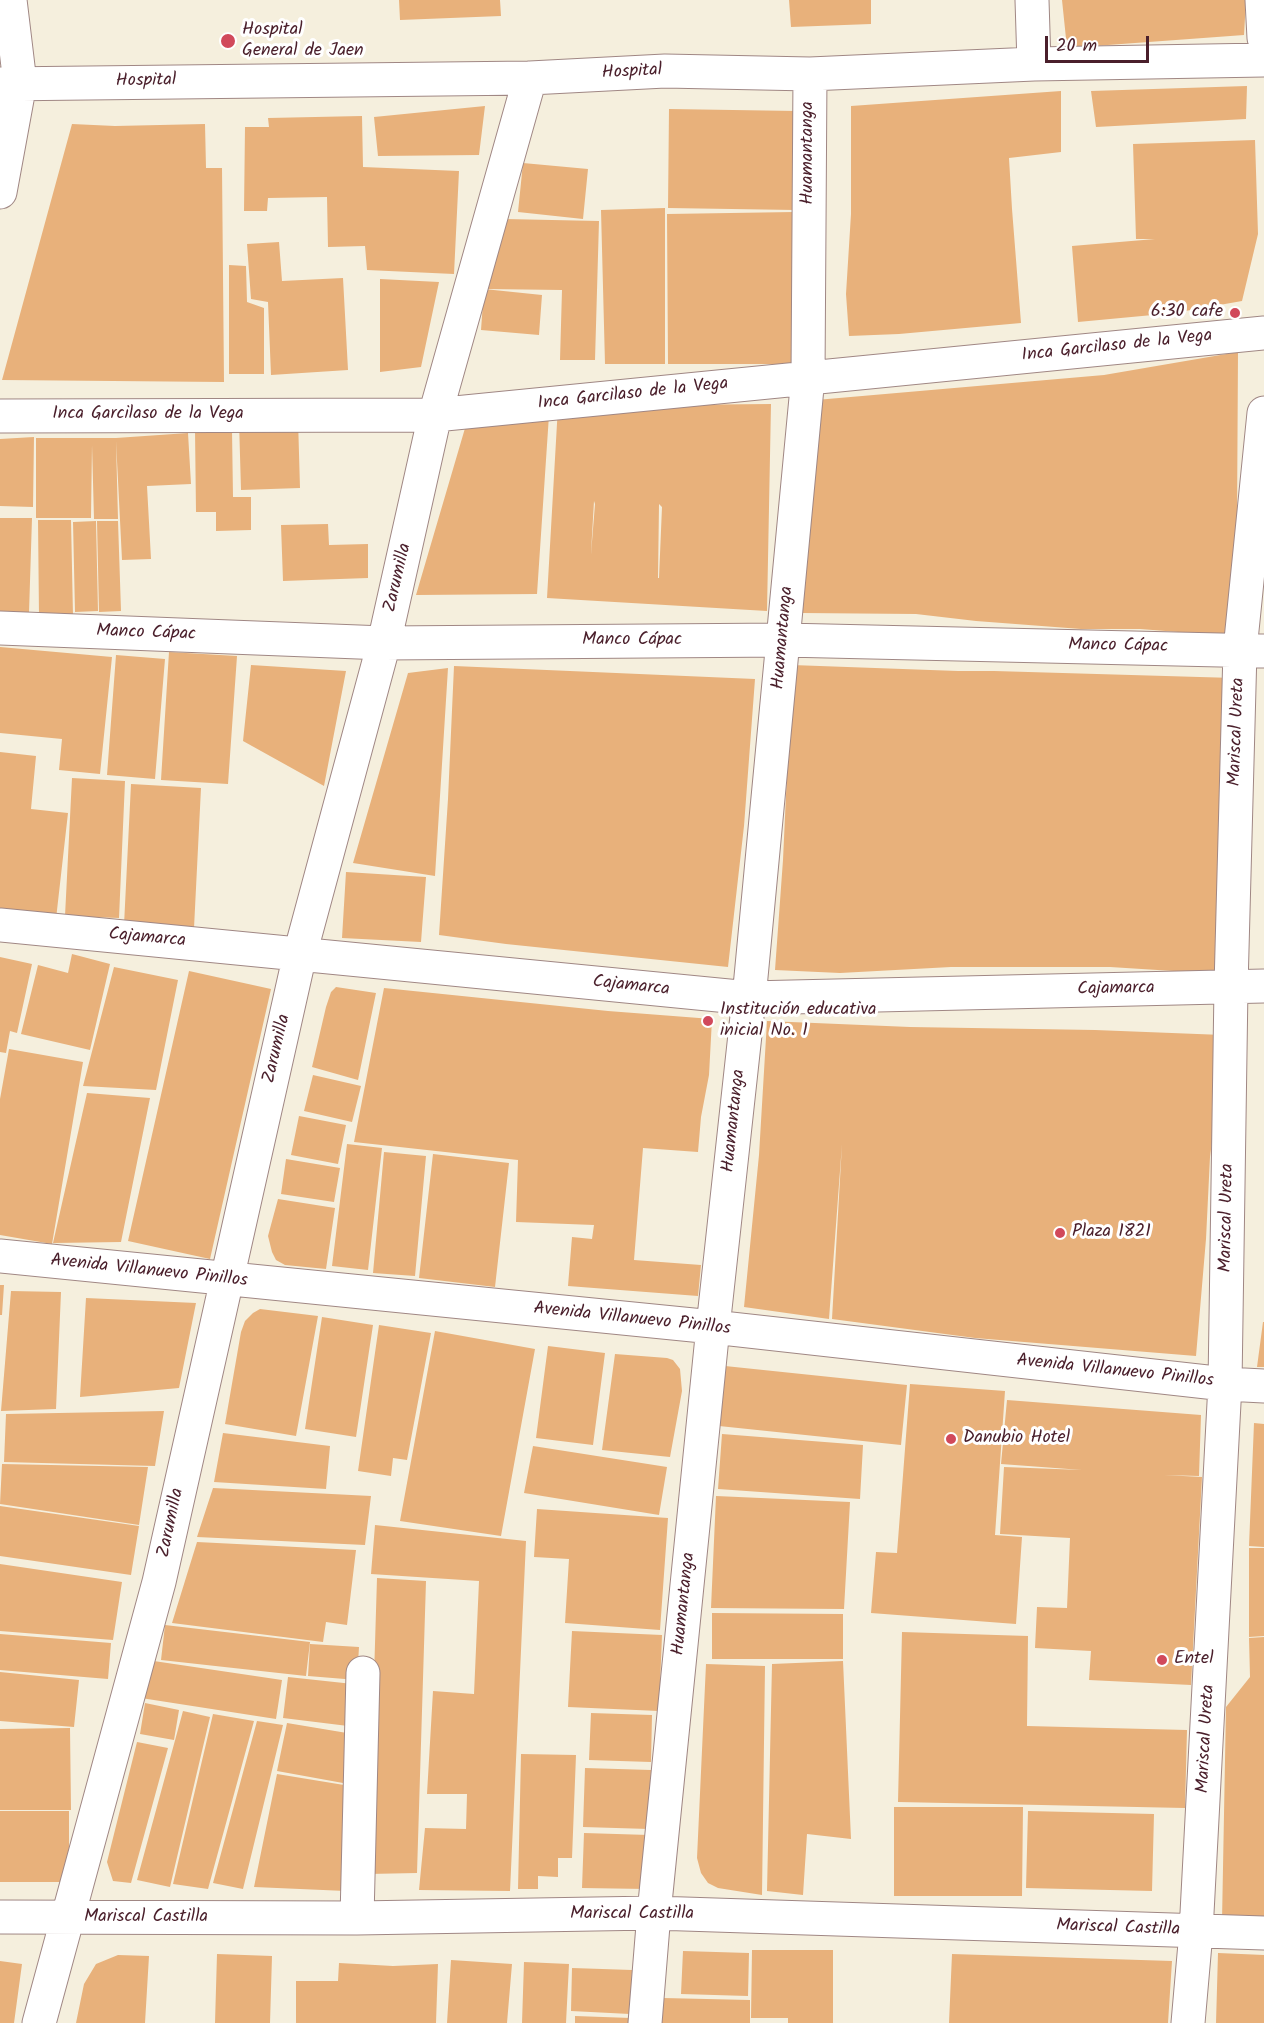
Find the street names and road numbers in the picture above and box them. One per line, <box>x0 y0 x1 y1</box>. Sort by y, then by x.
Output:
street label: Hospital <box>601 61 663 85</box>
street label: Hospital <box>116 71 176 93</box>
street label: Huamantanga <box>798 101 820 205</box>
street label: Inca Garcilaso de la Vega <box>1021 326 1213 368</box>
street label: Inca Garcilaso de la Vega <box>537 374 729 416</box>
street label: Inca Garcilaso de la Vega <box>52 404 244 426</box>
street label: Zarumilla <box>381 541 417 615</box>
street label: Huamantanga <box>769 585 799 691</box>
street label: Manco Cápac <box>96 621 196 647</box>
street label: Manco Cápac <box>582 630 682 652</box>
street label: Manco Cápac <box>1068 635 1168 659</box>
street label: Mariscal Ureta <box>1225 677 1251 787</box>
street label: Cajamarca <box>107 925 187 953</box>
street label: Cajamarca <box>591 972 671 1002</box>
street label: Cajamarca <box>1077 979 1155 1001</box>
street label: Zarumilla <box>260 1012 296 1086</box>
street label: Huamantanga <box>719 1068 751 1174</box>
street label: Mariscal Ureta <box>1216 1163 1240 1273</box>
street label: Avenida Villanuevo Pinillos <box>49 1251 249 1293</box>
street label: Avenida Villanuevo Pinillos <box>532 1299 732 1341</box>
street label: Avenida Villanuevo Pinillos <box>1015 1351 1215 1393</box>
street label: Zarumilla <box>154 1486 190 1560</box>
street label: Huamantanga <box>669 1551 701 1657</box>
street label: Mariscal Ureta <box>1193 1684 1221 1794</box>
street label: Mariscal Castilla <box>570 1904 694 1926</box>
street label: Mariscal Castilla <box>84 1907 208 1929</box>
street label: Mariscal Castilla <box>1056 1916 1180 1942</box>

